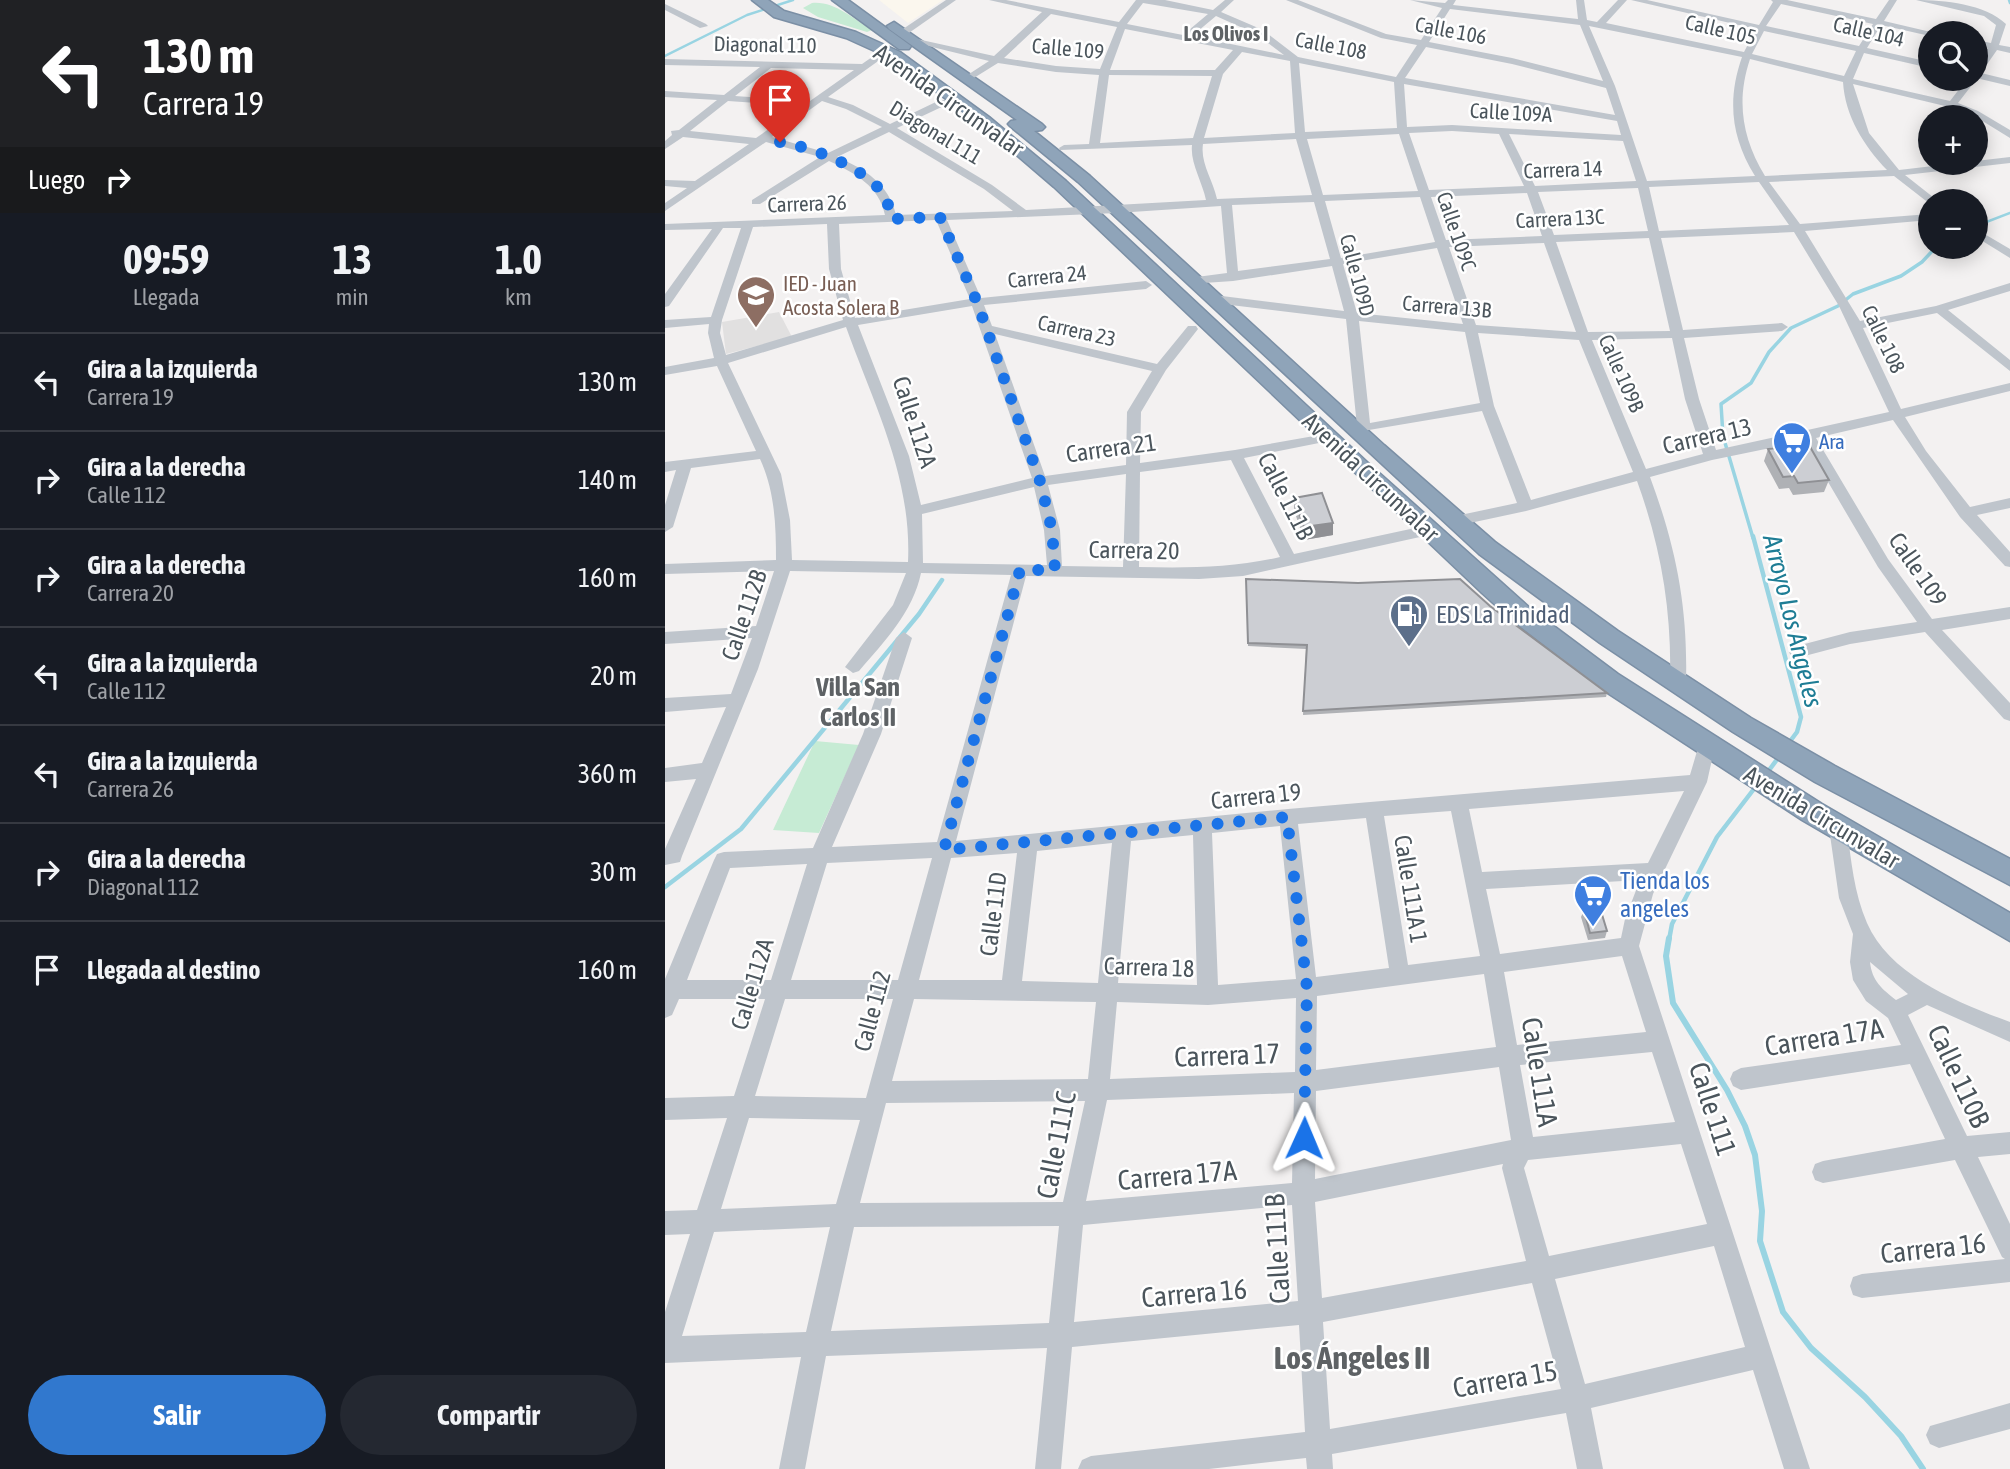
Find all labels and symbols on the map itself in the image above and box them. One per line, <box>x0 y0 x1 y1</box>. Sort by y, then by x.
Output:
street label: Calle 105 <box>1683 9 1759 49</box>
street label: Calle 106 <box>1413 11 1489 49</box>
street label: Calle 104 <box>1831 11 1907 51</box>
district label: Los Olivos I <box>1184 21 1268 45</box>
street label: Calle 108 <box>1293 26 1369 64</box>
street label: Diagonal 110 <box>713 31 817 57</box>
street label: Calle 109 <box>1031 33 1105 63</box>
street label: Avenida Circunvalar <box>869 38 1030 162</box>
pin <box>750 70 810 142</box>
street label: Diagonal 111 <box>886 95 986 169</box>
street label: Calle 109A <box>1469 98 1553 126</box>
street label: Carrera 14 <box>1523 156 1603 182</box>
street label: Calle 109C <box>1432 189 1482 274</box>
street label: Carrera 26 <box>767 190 847 216</box>
street label: Carrera 13C <box>1515 204 1605 232</box>
street label: Calle 109D <box>1336 231 1380 319</box>
street label: Carrera 24 <box>1006 260 1088 292</box>
place label: IED - Juan Acosta Solera B <box>783 271 899 319</box>
school or university icon: IED - Juan Acosta Solera B <box>735 274 777 329</box>
street label: Carrera 13B <box>1401 290 1493 322</box>
street label: Calle 108 <box>1857 301 1911 377</box>
street label: Carrera 23 <box>1036 309 1118 351</box>
street label: Calle 109B <box>1594 331 1650 415</box>
street label: Calle 112A <box>888 373 942 471</box>
street label: Avenida Circunvalar <box>1297 407 1445 548</box>
street label: Carrera 13 <box>1660 413 1754 459</box>
supermarket icon: Ara <box>1771 420 1813 475</box>
street label: Carrera 21 <box>1064 428 1158 468</box>
place label: Ara <box>1819 429 1845 453</box>
street label: Calle 111B <box>1253 448 1320 544</box>
street label: Calle 109 <box>1883 527 1953 611</box>
water label: Arroyo Los Angeles <box>1757 531 1829 710</box>
street label: Carrera 20 <box>1088 536 1180 564</box>
street label: Calle 112B <box>716 566 772 664</box>
fuel station icon: EDS La Trinidad <box>1388 593 1430 648</box>
place label: EDS La Trinidad <box>1436 601 1570 628</box>
district label: Villa San Carlos II <box>815 672 900 732</box>
street label: Avenida Circunvalar <box>1740 760 1905 874</box>
street label: Carrera 19 <box>1210 778 1302 814</box>
street label: Calle 111A 1 <box>1389 833 1433 945</box>
place label: Tienda los angeles <box>1620 867 1710 922</box>
street label: Calle 11D <box>974 870 1012 958</box>
supermarket icon: Tienda los angeles <box>1572 873 1614 928</box>
street label: Calle 112A <box>725 935 779 1033</box>
street label: Carrera 18 <box>1103 952 1195 982</box>
street label: Calle 112 <box>848 968 896 1054</box>
street label: Carrera 17A <box>1763 1012 1886 1062</box>
street label: Calle 111A <box>1516 1015 1564 1129</box>
street label: Calle 110B <box>1921 1020 1997 1132</box>
street label: Carrera 17 <box>1174 1037 1280 1073</box>
street label: Calle 111 <box>1683 1058 1743 1160</box>
street label: Calle 111C <box>1030 1088 1082 1201</box>
position arrow <box>1267 1101 1341 1175</box>
street label: Carrera 17A <box>1116 1154 1238 1196</box>
street label: Calle 111B <box>1258 1193 1296 1305</box>
street label: Carrera 16 <box>1879 1227 1987 1269</box>
street label: Carrera 16 <box>1140 1272 1248 1314</box>
district label: Los Ángeles II <box>1274 1339 1430 1376</box>
street label: Carrera 15 <box>1450 1354 1560 1404</box>

